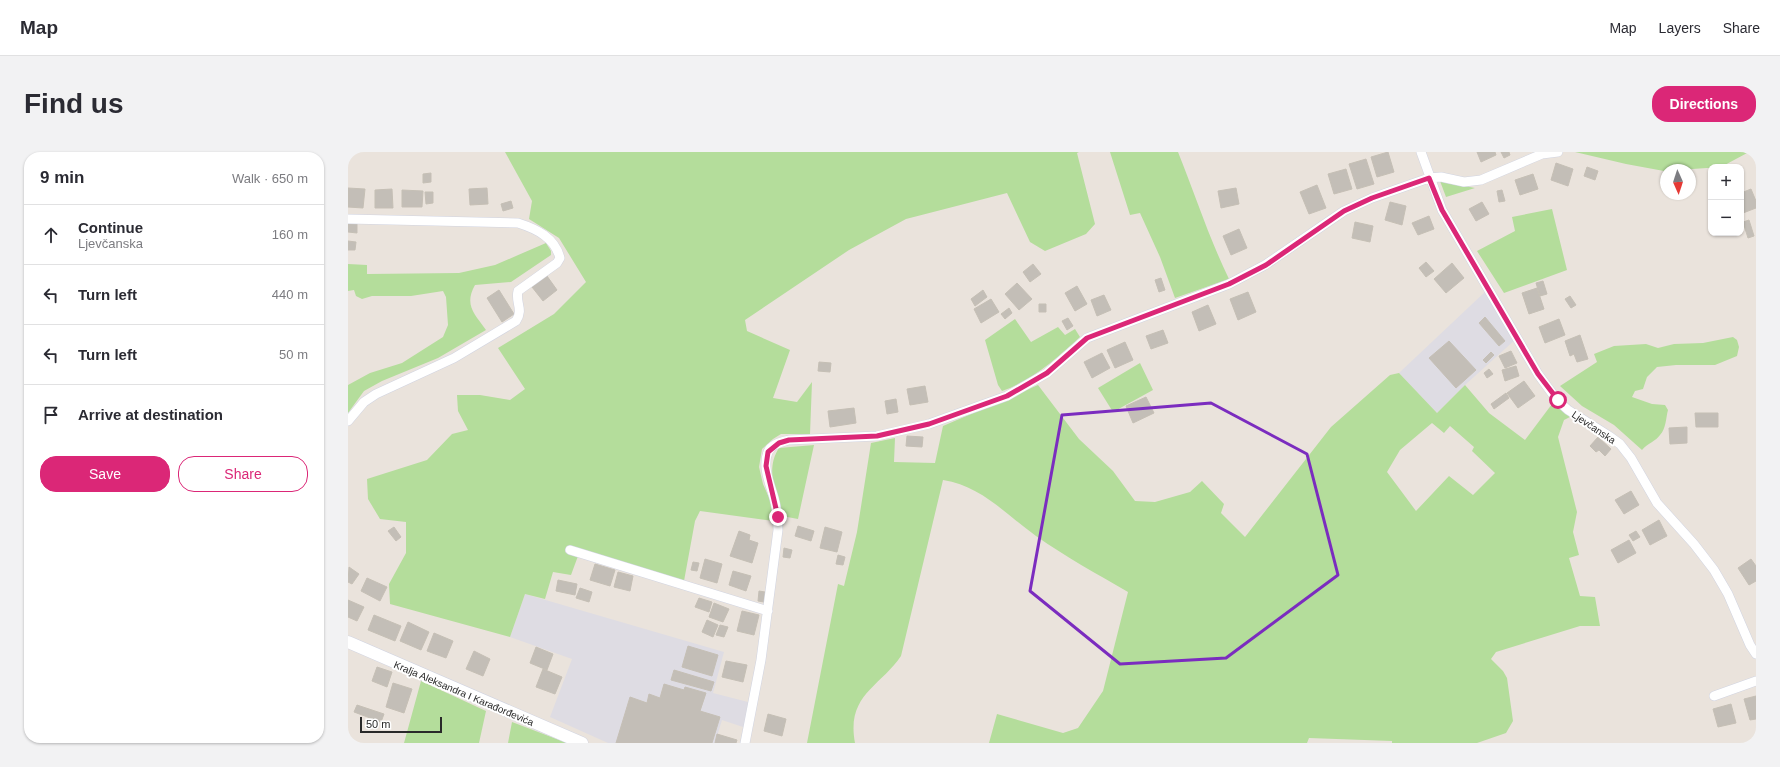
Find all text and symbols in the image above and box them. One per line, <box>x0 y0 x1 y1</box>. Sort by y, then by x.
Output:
text: Map <box>20 17 58 38</box>
text: Map <box>1609 20 1637 36</box>
text: Layers <box>1659 20 1701 36</box>
text: Share <box>1723 20 1760 36</box>
button: Directions <box>1652 86 1756 122</box>
text: Find us <box>24 88 124 119</box>
north arrow <box>1660 164 1696 200</box>
map controls <box>1708 164 1744 236</box>
button: + <box>1708 164 1744 200</box>
text: 9 min <box>40 168 84 187</box>
text: Walk · 650 m <box>232 171 308 186</box>
button: − <box>1708 200 1744 236</box>
text: Continue <box>78 219 143 236</box>
icon: ahead <box>40 224 62 246</box>
text: 160 m <box>272 227 308 242</box>
text: Ljevčanska <box>78 236 143 251</box>
icon: left <box>40 284 62 306</box>
text: Turn left <box>78 286 137 303</box>
text: 440 m <box>272 287 308 302</box>
icon: left <box>40 344 62 366</box>
text: Turn left <box>78 346 137 363</box>
text: 50 m <box>279 347 308 362</box>
route start <box>1549 391 1567 409</box>
icon: arrive <box>40 404 62 426</box>
text: Arrive at destination <box>78 406 223 423</box>
street label: Ljevčanska <box>1570 409 1618 446</box>
button: Save <box>40 456 170 492</box>
button: Share <box>178 456 308 492</box>
route end <box>769 508 787 526</box>
street label: Kralja Aleksandra I Karađorđevića <box>392 659 536 728</box>
scale bar <box>360 715 442 734</box>
text: 50 m <box>366 718 390 730</box>

